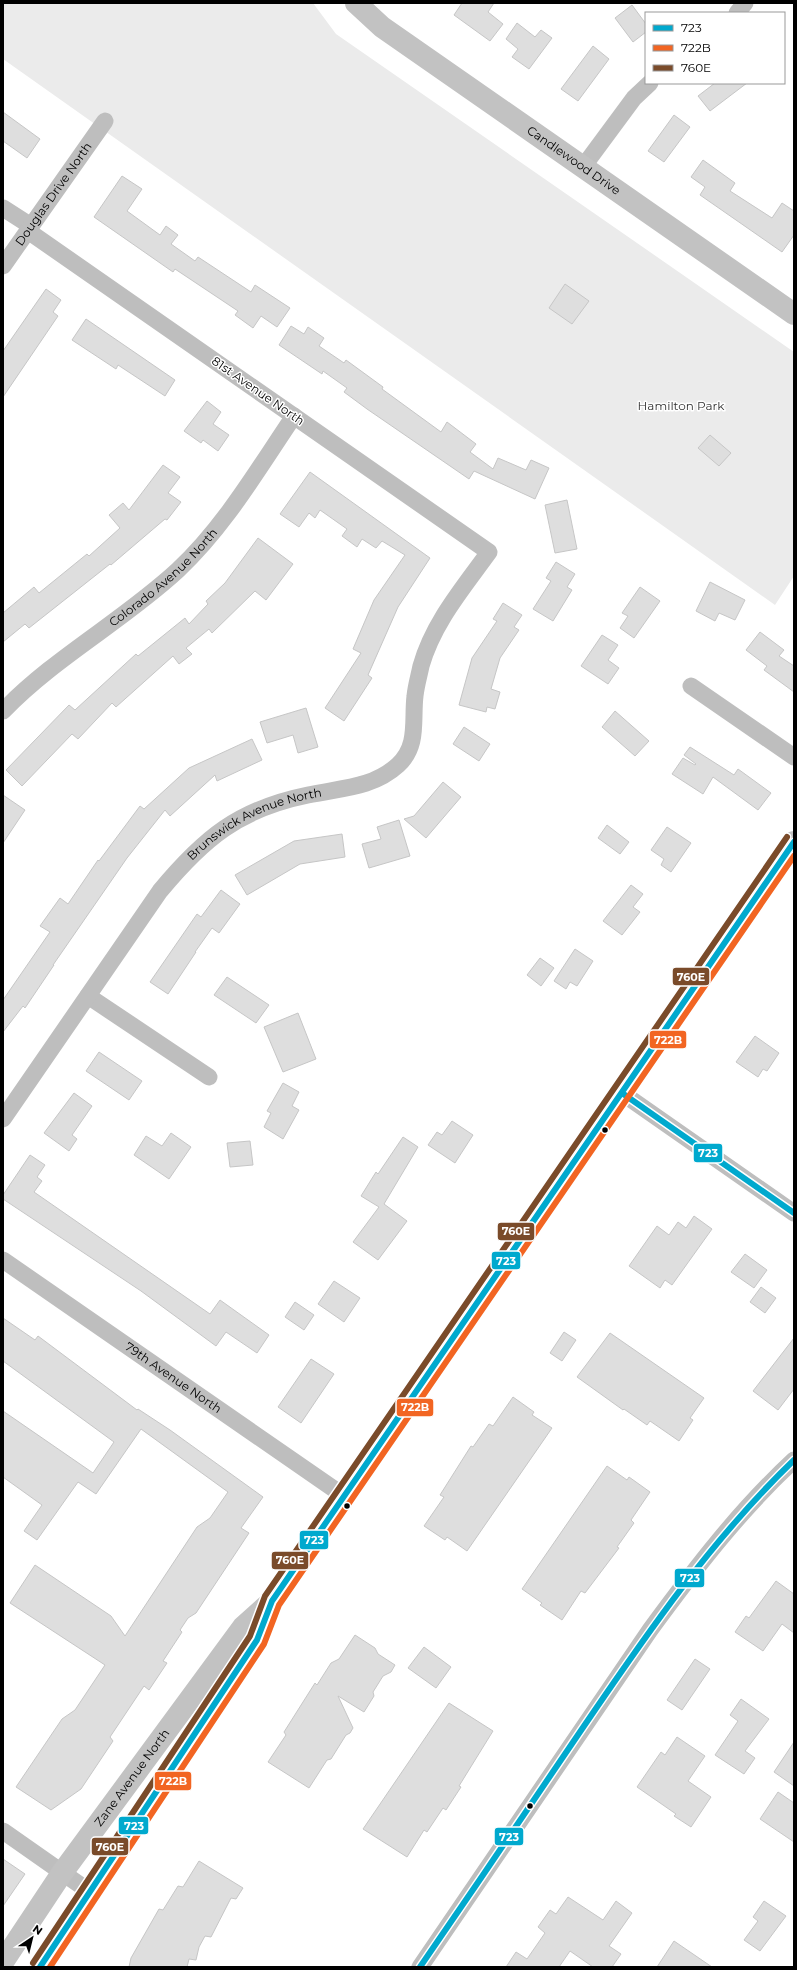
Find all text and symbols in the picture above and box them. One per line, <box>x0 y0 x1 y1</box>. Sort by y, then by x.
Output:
legend <box>645 12 785 84</box>
text: 723 <box>681 20 702 35</box>
text: 722B <box>681 40 711 55</box>
text: 760E <box>681 60 711 75</box>
street label: Candlewood Drive <box>524 122 624 198</box>
street label: Douglas Drive North <box>12 139 95 248</box>
street label: 81st Avenue North <box>209 353 307 428</box>
park label: Hamilton Park <box>638 398 725 413</box>
street label: Colorado Avenue North <box>106 525 220 630</box>
street label: Brunswick Avenue North <box>184 785 323 863</box>
line badge: 760E <box>672 967 710 986</box>
text: 760E <box>677 970 705 984</box>
line badge: 722B <box>649 1030 687 1049</box>
text: 722B <box>654 1033 682 1047</box>
unlabelled marker <box>600 1125 610 1135</box>
line badge: 723 <box>693 1143 723 1163</box>
text: 723 <box>698 1146 718 1160</box>
line badge: 760E <box>497 1222 535 1241</box>
text: 760E <box>502 1224 530 1238</box>
line badge: 723 <box>491 1251 521 1270</box>
text: 723 <box>496 1254 516 1268</box>
street label: 79th Avenue North <box>122 1339 225 1416</box>
line badge: 722B <box>396 1398 434 1417</box>
text: 722B <box>401 1400 429 1414</box>
unlabelled marker <box>342 1501 352 1511</box>
line badge: 723 <box>299 1530 329 1550</box>
text: 723 <box>304 1533 324 1547</box>
line badge: 760E <box>271 1551 309 1570</box>
text: 760E <box>276 1553 304 1567</box>
line badge: 723 <box>674 1568 705 1588</box>
text: 723 <box>680 1571 700 1585</box>
street label: Zane Avenue North <box>91 1726 172 1829</box>
line badge: 722B <box>154 1771 192 1791</box>
text: 722B <box>159 1774 187 1788</box>
unlabelled marker <box>525 1801 535 1811</box>
line badge: 723 <box>118 1816 149 1835</box>
text: 723 <box>124 1819 144 1833</box>
line badge: 723 <box>494 1827 524 1846</box>
text: 723 <box>499 1830 519 1844</box>
line badge: 760E <box>91 1837 129 1856</box>
text: 760E <box>96 1840 124 1854</box>
north arrow <box>12 1918 52 1958</box>
text: N <box>30 1922 45 1938</box>

